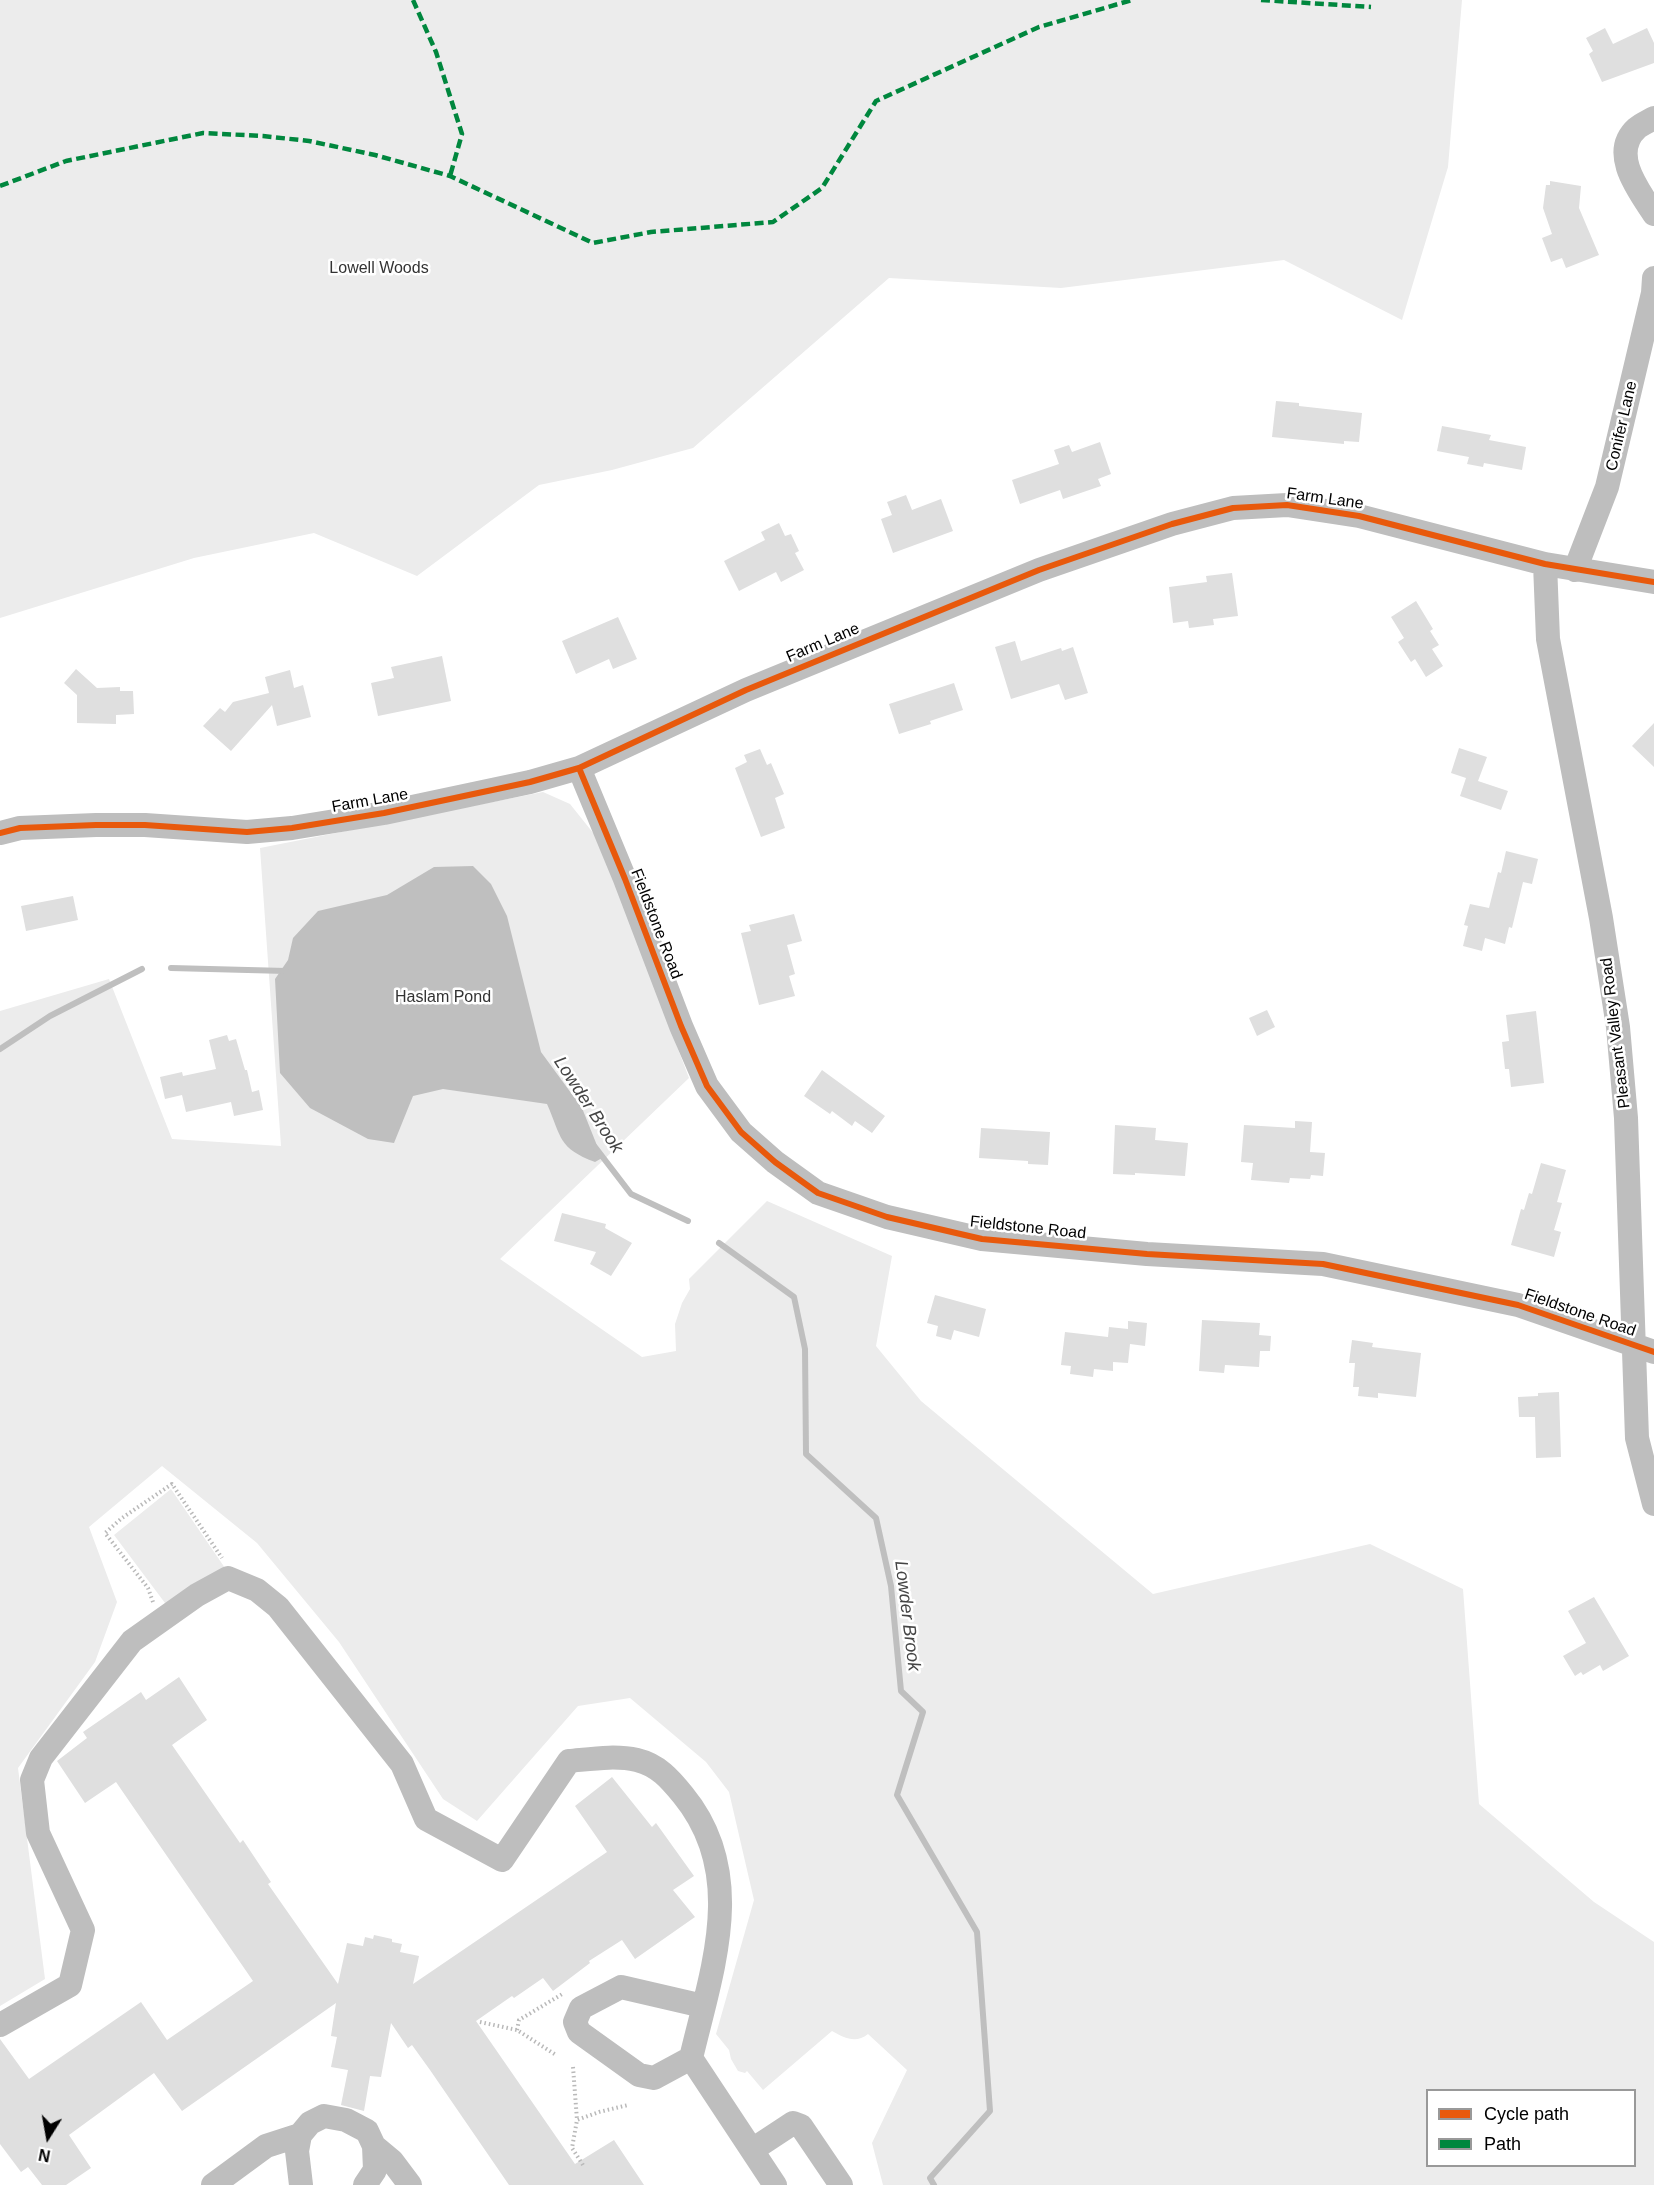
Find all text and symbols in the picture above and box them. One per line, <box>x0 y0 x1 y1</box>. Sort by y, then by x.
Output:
park label: Lowell Woods <box>329 259 429 279</box>
street label: Conifer Lane <box>1602 379 1642 473</box>
street label: Farm Lane <box>1285 484 1365 514</box>
street label: Farm Lane <box>784 619 862 667</box>
street label: Farm Lane <box>330 785 410 817</box>
street label: Fieldstone Road <box>626 866 686 982</box>
street label: Pleasant Valley Road <box>1597 956 1635 1110</box>
park label: Haslam Pond <box>395 988 491 1008</box>
water label: Lowder Brook <box>549 1053 627 1157</box>
street label: Fieldstone Road <box>969 1212 1087 1244</box>
street label: Fieldstone Road <box>1522 1285 1638 1341</box>
water label: Lowder Brook <box>890 1560 924 1672</box>
legend <box>1426 2089 1636 2167</box>
text: Cycle path <box>1484 2104 1569 2124</box>
north arrow <box>18 2107 78 2167</box>
text: Path <box>1484 2134 1521 2154</box>
text: N <box>37 2146 52 2165</box>

